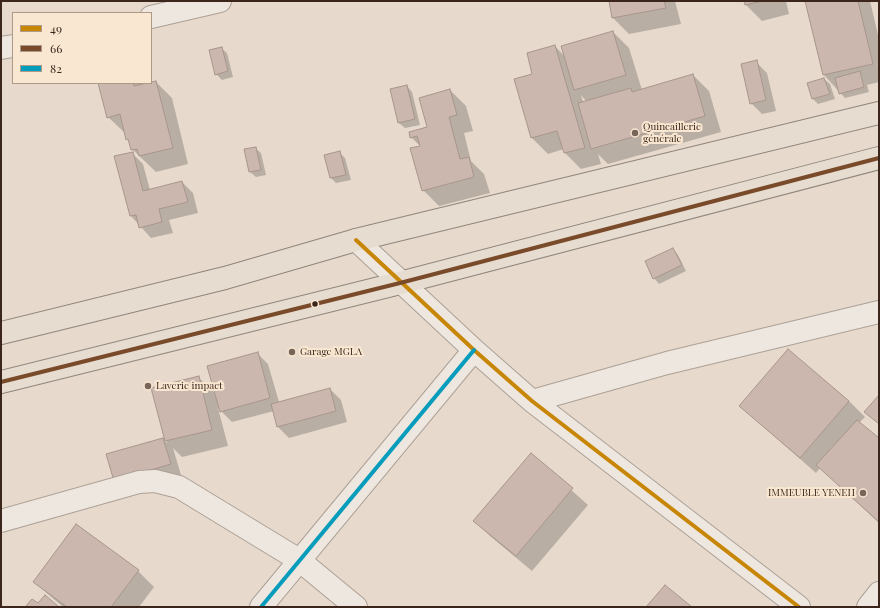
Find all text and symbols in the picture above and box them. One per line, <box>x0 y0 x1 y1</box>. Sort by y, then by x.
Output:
legend <box>12 12 152 84</box>
text: 49 <box>50 20 62 36</box>
text: 66 <box>50 40 62 56</box>
text: 82 <box>50 60 62 76</box>
place label: Quincaillerie générale <box>643 121 701 144</box>
marker: Quincaillerie générale <box>630 128 640 138</box>
unlabelled marker <box>310 299 320 309</box>
place label: Garage MGLA <box>300 346 362 358</box>
marker: Garage MGLA <box>287 347 297 357</box>
place label: Laverie impact <box>156 380 223 392</box>
marker: Laverie impact <box>143 381 153 391</box>
place label: IMMEUBLE YENEH <box>768 487 855 499</box>
marker: IMMEUBLE YENEH <box>858 488 868 498</box>

